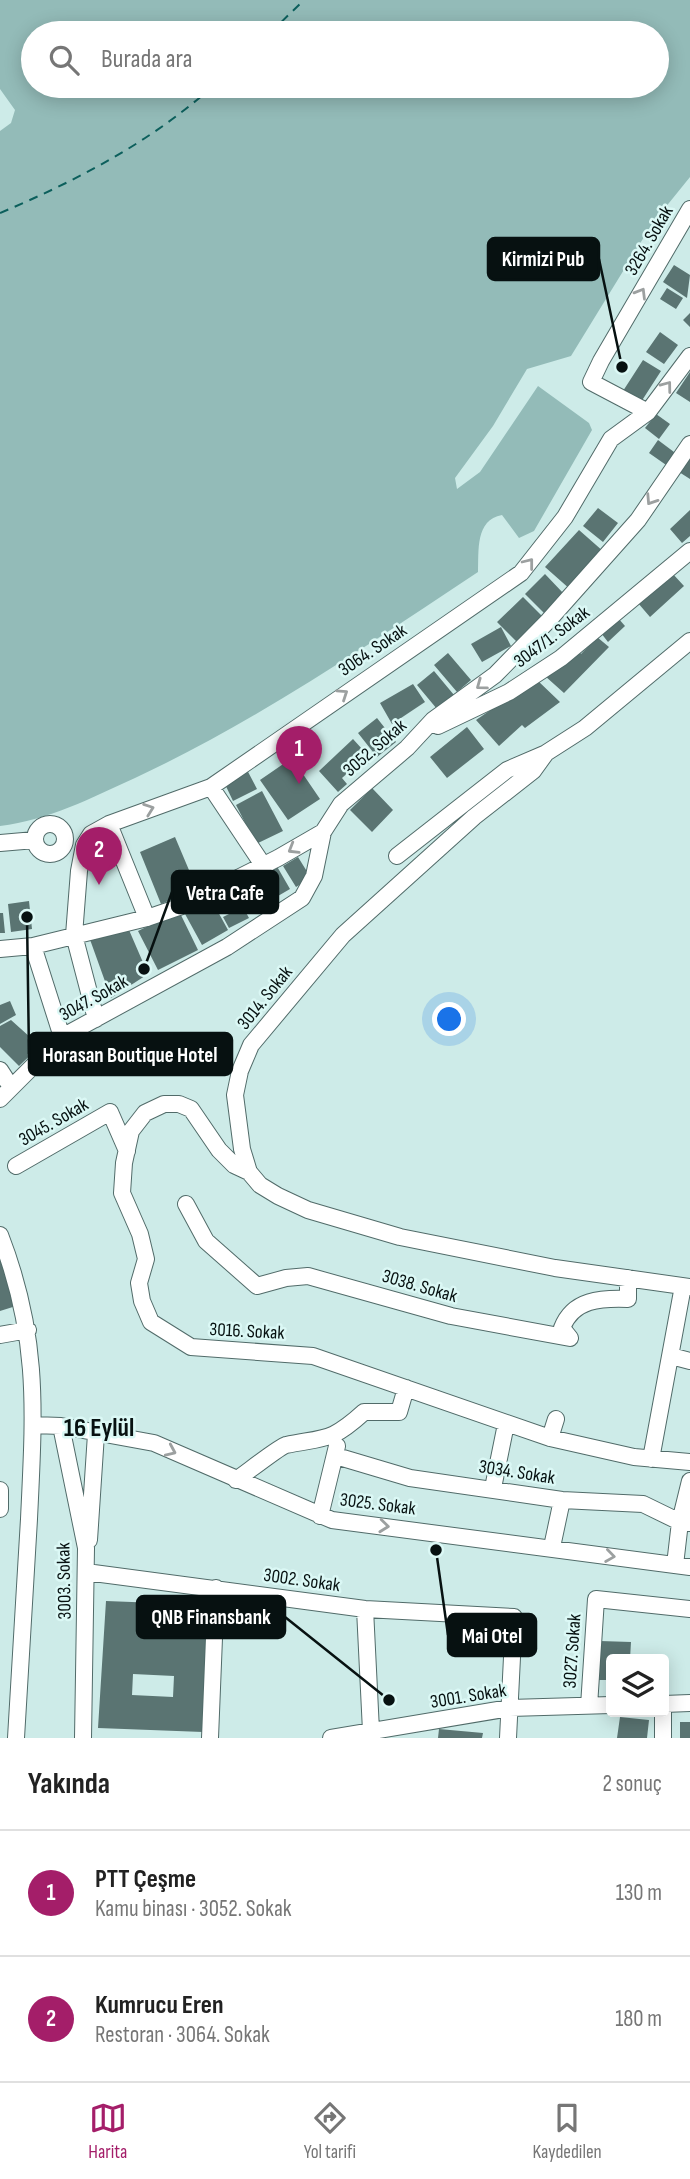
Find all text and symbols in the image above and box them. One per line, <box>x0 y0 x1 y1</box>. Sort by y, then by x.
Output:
search box <box>21 21 669 98</box>
icon: search <box>45 41 83 79</box>
text: Burada ara <box>101 44 193 75</box>
street label: 3264. Sokak <box>620 201 679 280</box>
callout: Kirmizi Pub <box>488 238 599 280</box>
text: Kirmizi Pub <box>502 247 584 272</box>
one-way arrow <box>633 288 646 301</box>
one-way arrow <box>659 381 672 394</box>
one-way arrow <box>646 493 659 506</box>
one-way arrow <box>520 559 533 571</box>
street label: 3047/1. Sokak <box>509 601 595 673</box>
street label: 3064. Sokak <box>334 619 412 681</box>
one-way arrow <box>476 677 489 690</box>
one-way arrow <box>335 690 348 702</box>
street label: 3052. Sokak <box>339 714 412 782</box>
pin: 1 <box>276 726 322 784</box>
one-way arrow <box>142 803 154 817</box>
pin: 2 <box>76 827 122 885</box>
one-way arrow <box>287 841 300 854</box>
callout: Vetra Cafe <box>172 871 278 913</box>
text: Vetra Cafe <box>186 881 264 906</box>
street label: 3014. Sokak <box>232 961 298 1035</box>
street label: 3047. Sokak <box>56 970 133 1026</box>
your location <box>432 1002 466 1036</box>
callout: Horasan Boutique Hotel <box>29 1033 232 1075</box>
text: Horasan Boutique Hotel <box>43 1043 217 1068</box>
street label: 3045. Sokak <box>15 1093 93 1151</box>
street label: 3038. Sokak <box>379 1265 461 1308</box>
street label: 3016. Sokak <box>209 1318 286 1345</box>
district label: 16 Eylül <box>64 1413 134 1444</box>
one-way arrow <box>164 1443 177 1457</box>
street label: 3034. Sokak <box>477 1455 557 1490</box>
street label: 3025. Sokak <box>339 1488 418 1521</box>
one-way arrow <box>379 1518 390 1533</box>
street label: 3003. Sokak <box>52 1541 77 1620</box>
one-way arrow <box>604 1548 616 1563</box>
street label: 3002. Sokak <box>262 1564 342 1597</box>
callout: QNB Finansbank <box>137 1596 285 1638</box>
text: QNB Finansbank <box>151 1605 271 1630</box>
street label: 3027. Sokak <box>558 1612 587 1689</box>
callout: Mai Otel <box>448 1614 536 1656</box>
text: Mai Otel <box>462 1624 522 1649</box>
map controls <box>606 1654 669 1717</box>
button: layers <box>606 1654 669 1717</box>
street label: 3001. Sokak <box>429 1679 509 1714</box>
text: Yakında <box>28 1766 110 1802</box>
text: 2 sonuç <box>602 1770 662 1798</box>
text: PTT Çeşme <box>95 1864 196 1895</box>
text: 1 <box>46 1879 56 1907</box>
text: 130 m <box>616 1879 662 1907</box>
text: Kamu binası · 3052. Sokak <box>95 1895 292 1923</box>
text: Kumrucu Eren <box>95 1990 224 2021</box>
text: 2 <box>46 2005 56 2033</box>
text: 180 m <box>615 2005 662 2033</box>
text: Restoran · 3064. Sokak <box>95 2021 270 2049</box>
tab: Harita <box>88 2099 127 2164</box>
tab: Yol tarifi <box>304 2099 356 2164</box>
tab: Kaydedilen <box>533 2099 602 2164</box>

